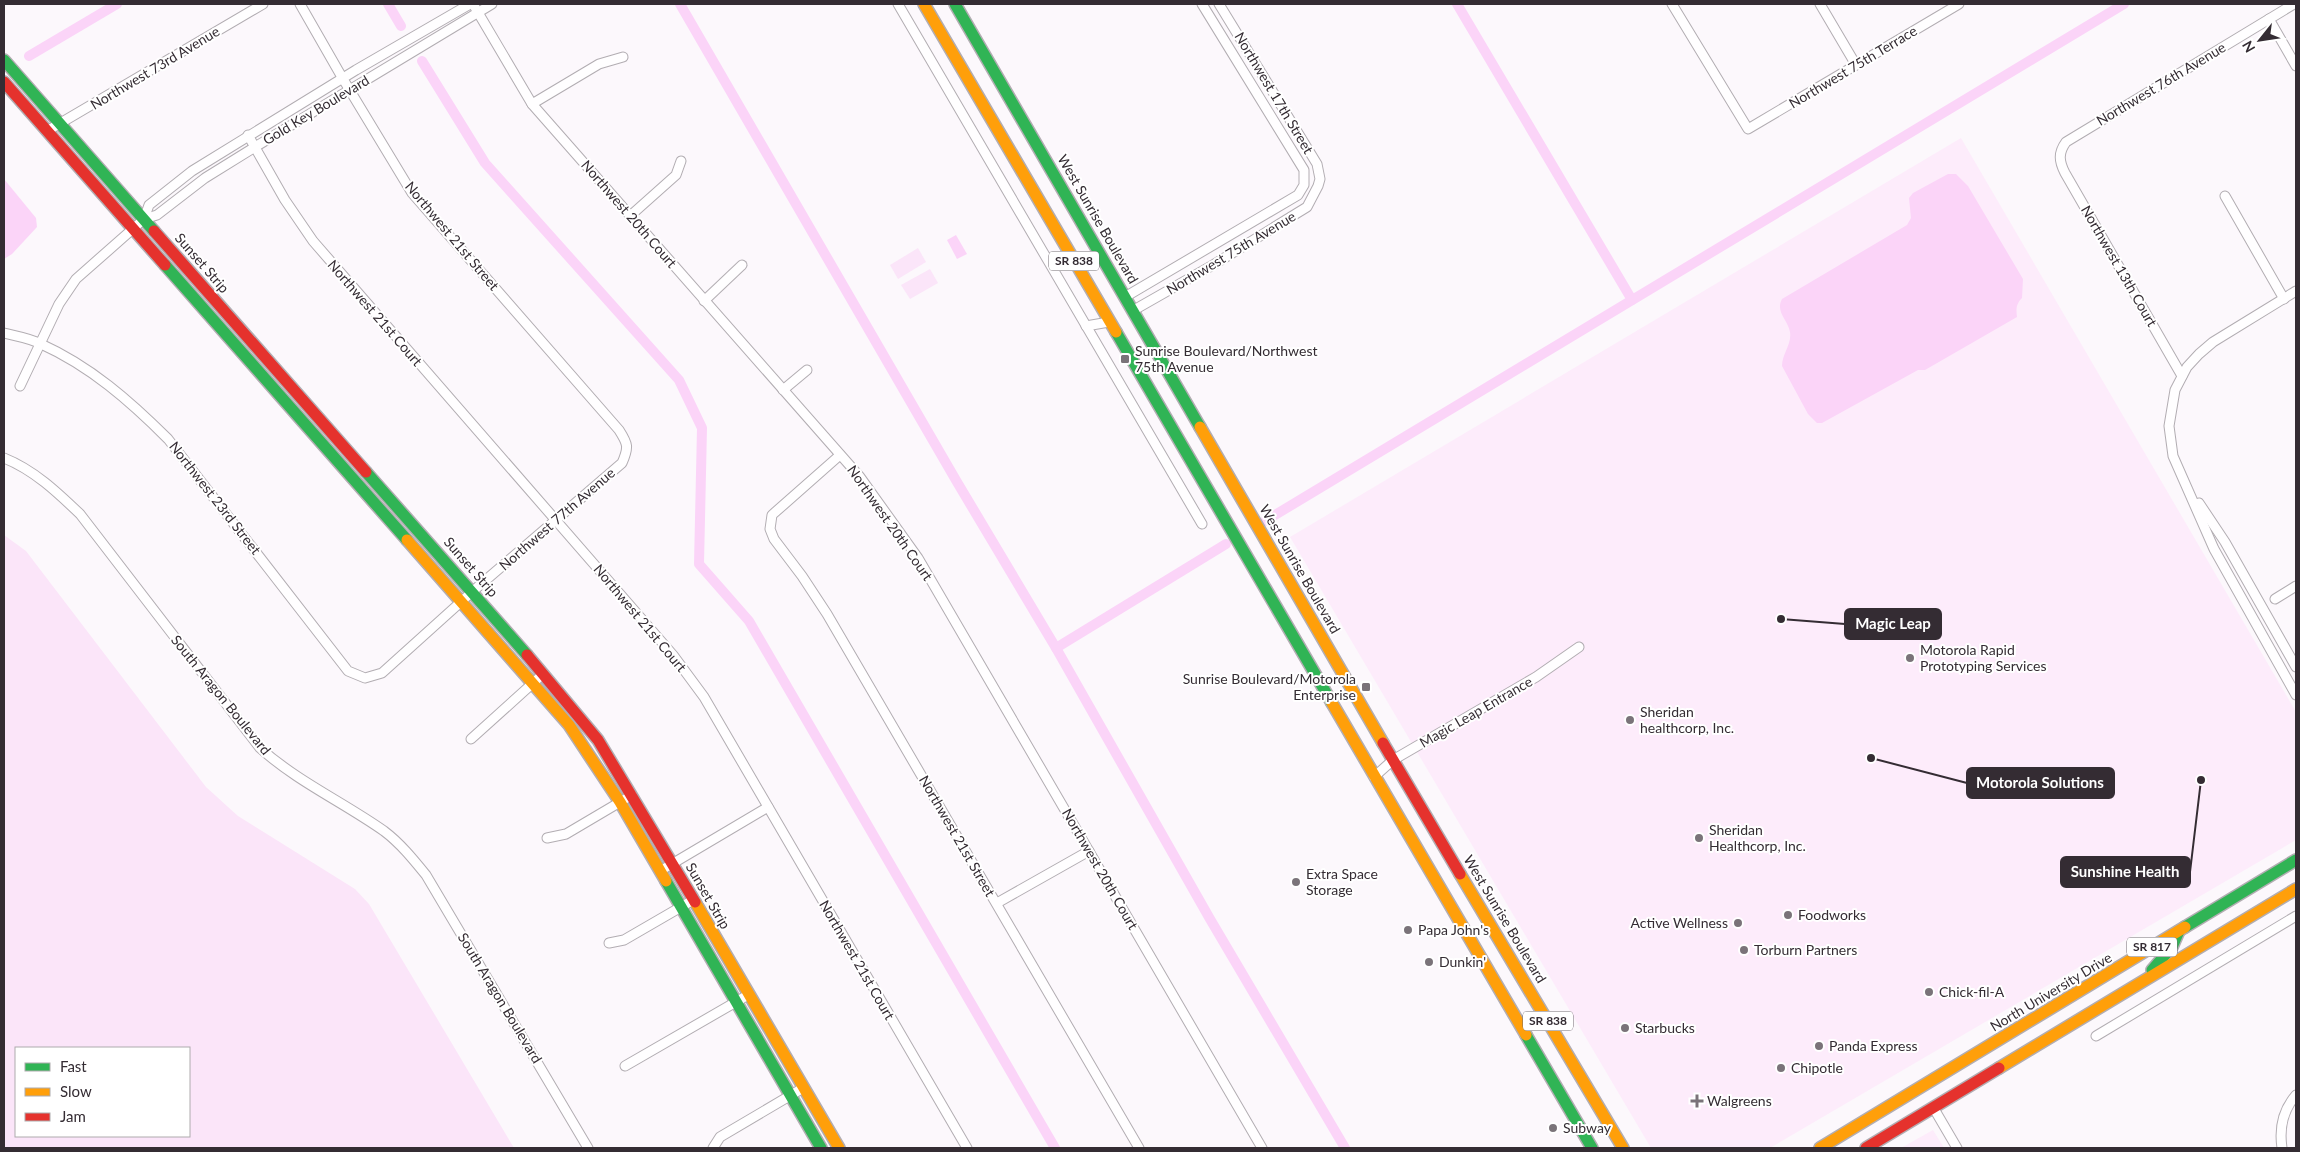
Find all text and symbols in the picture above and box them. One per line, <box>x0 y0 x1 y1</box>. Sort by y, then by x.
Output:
north arrow <box>2235 15 2285 65</box>
street label: Northwest 73rd Avenue <box>87 22 222 113</box>
street label: Northwest 75th Terrace <box>1786 22 1920 112</box>
street label: Northwest 17th Street <box>1231 29 1317 157</box>
street label: Northwest 76th Avenue <box>2093 38 2228 129</box>
text: N <box>2238 38 2258 56</box>
street label: Gold Key Boulevard <box>259 71 372 148</box>
street label: West Sunrise Boulevard <box>1055 151 1142 286</box>
street label: Northwest 20th Court <box>578 156 681 271</box>
street label: Northwest 21st Street <box>402 178 503 294</box>
street label: Northwest 13th Court <box>2078 202 2161 329</box>
street label: Northwest 75th Avenue <box>1163 207 1298 298</box>
street label: Sunset Strip <box>172 229 233 296</box>
road number: SR 838 <box>1049 252 1099 270</box>
street label: Northwest 21st Court <box>325 256 426 369</box>
place label: Sunrise Boulevard/Northwest 75th Avenue <box>1135 342 1318 375</box>
marker: Sunrise Boulevard/Northwest 75th Avenue <box>1119 353 1131 365</box>
street label: Northwest 23rd Street <box>166 438 265 558</box>
street label: Northwest 20th Court <box>844 462 937 584</box>
street label: Northwest 77th Avenue <box>495 464 618 574</box>
street label: West Sunrise Boulevard <box>1257 501 1344 636</box>
street label: Sunset Strip <box>441 533 502 600</box>
street label: Northwest 21st Court <box>590 560 690 675</box>
callout: Magic Leap <box>1845 609 1941 639</box>
text: Magic Leap <box>1855 614 1931 632</box>
street label: South Aragon Boulevard <box>168 631 275 758</box>
place label: Motorola Rapid Prototyping Services <box>1920 641 2046 674</box>
marker: Motorola Rapid Prototyping Services <box>1904 652 1916 664</box>
place label: Sunrise Boulevard/Motorola Enterprise <box>1183 670 1356 703</box>
street label: Magic Leap Entrance <box>1416 672 1535 751</box>
marker: Sunrise Boulevard/Motorola Enterprise <box>1360 681 1372 693</box>
place label: Sheridan healthcorp, Inc. <box>1640 703 1734 736</box>
marker: Sheridan healthcorp, Inc. <box>1624 714 1636 726</box>
callout: Motorola Solutions <box>1967 768 2114 798</box>
street label: Northwest 21st Street <box>916 772 999 899</box>
text: Motorola Solutions <box>1976 773 2104 791</box>
street label: Northwest 20th Court <box>1059 805 1142 932</box>
place label: Sheridan Healthcorp, Inc. <box>1709 821 1806 854</box>
marker: Sheridan Healthcorp, Inc. <box>1693 832 1705 844</box>
street label: West Sunrise Boulevard <box>1460 852 1550 986</box>
callout: Sunshine Health <box>2061 857 2190 887</box>
street label: Sunset Strip <box>683 860 734 932</box>
text: Sunshine Health <box>2071 862 2179 880</box>
place label: Extra Space Storage <box>1306 865 1378 898</box>
marker: Extra Space Storage <box>1290 876 1302 888</box>
street label: Northwest 21st Court <box>816 897 899 1023</box>
place label: Foodworks <box>1798 906 1866 923</box>
marker: Foodworks <box>1782 909 1794 921</box>
place label: Active Wellness <box>1631 914 1728 931</box>
marker: Active Wellness <box>1732 917 1744 929</box>
place label: Papa John's <box>1418 921 1489 938</box>
marker: Papa John's <box>1402 924 1414 936</box>
street label: South Aragon Boulevard <box>455 929 546 1066</box>
road number: SR 817 <box>2127 938 2177 956</box>
place label: Torburn Partners <box>1754 941 1857 958</box>
marker: Torburn Partners <box>1738 944 1750 956</box>
street label: North University Drive <box>1987 949 2115 1035</box>
place label: Dunkin' <box>1439 953 1486 970</box>
marker: Dunkin' <box>1423 956 1435 968</box>
place label: Chick-fil-A <box>1939 983 2005 1000</box>
marker: Chick-fil-A <box>1923 986 1935 998</box>
road number: SR 838 <box>1523 1011 1573 1030</box>
place label: Starbucks <box>1635 1019 1695 1036</box>
marker: Starbucks <box>1619 1022 1631 1034</box>
place label: Panda Express <box>1829 1037 1918 1054</box>
marker: Panda Express <box>1813 1040 1825 1052</box>
legend <box>15 1047 190 1137</box>
text: Fast <box>60 1057 87 1075</box>
place label: Chipotle <box>1791 1059 1843 1076</box>
marker: Chipotle <box>1775 1062 1787 1074</box>
text: Slow <box>60 1082 92 1100</box>
place label: Walgreens <box>1707 1092 1772 1109</box>
marker: Walgreens <box>1691 1095 1703 1107</box>
text: Jam <box>60 1107 86 1125</box>
place label: Subway <box>1563 1119 1612 1136</box>
marker: Subway <box>1547 1122 1559 1134</box>

